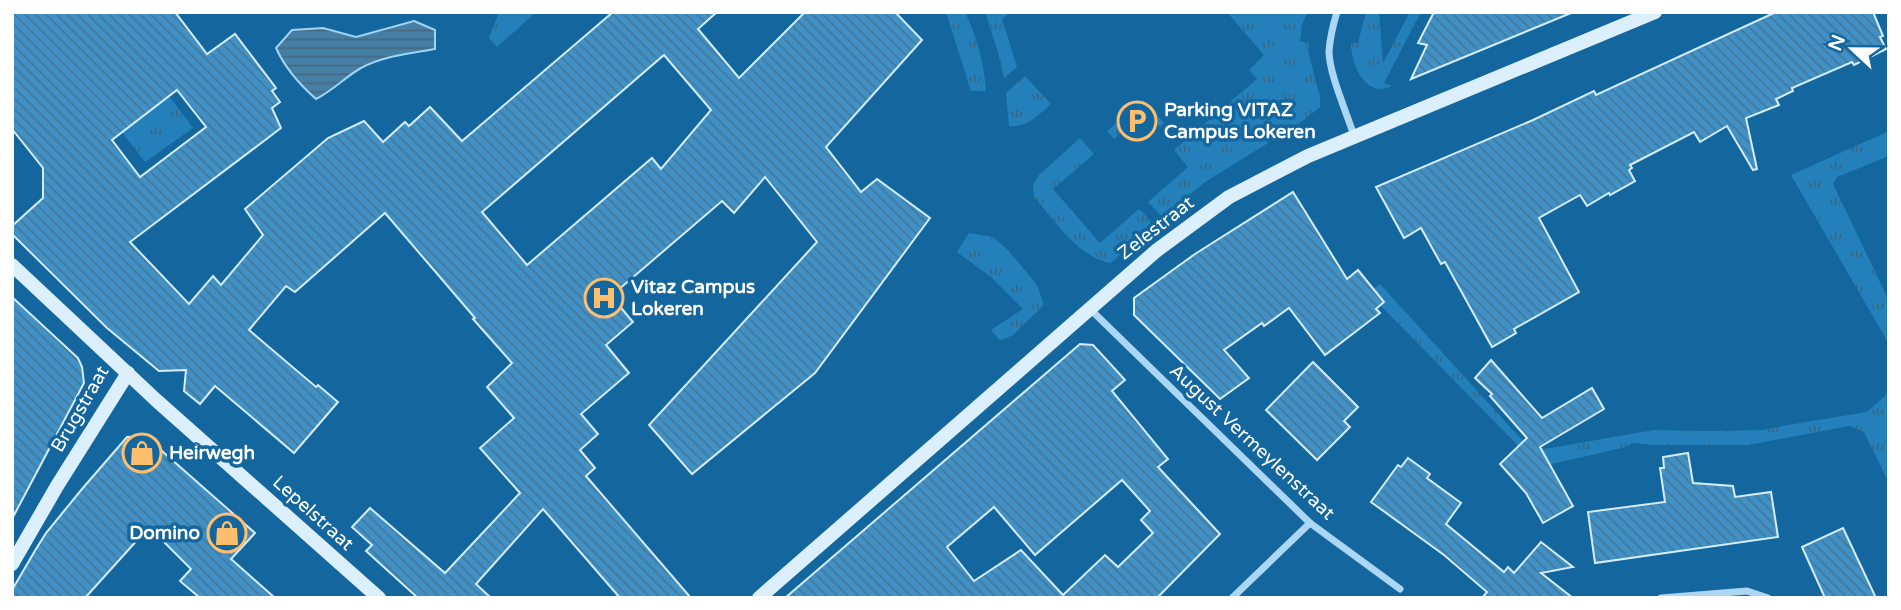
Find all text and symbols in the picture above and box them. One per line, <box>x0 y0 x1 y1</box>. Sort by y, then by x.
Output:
north arrow <box>1817 14 1887 84</box>
text: N <box>1824 32 1850 54</box>
place label: Parking VITAZ Campus Lokeren <box>1164 99 1316 144</box>
parking icon: Parking VITAZ Campus Lokeren <box>1116 100 1158 142</box>
street label: Zelestraat <box>1114 192 1198 264</box>
place label: Vitaz Campus Lokeren <box>631 276 755 320</box>
hospital icon: Vitaz Campus Lokeren <box>583 277 625 319</box>
street label: August Vermeylenstraat <box>1165 360 1339 524</box>
street label: Brugstraat <box>47 362 113 456</box>
shop icon: Heirwegh <box>121 432 163 474</box>
place label: Heirwegh <box>169 442 255 465</box>
street label: Lepelstraat <box>268 471 358 555</box>
shop icon: Domino <box>206 512 248 554</box>
place label: Domino <box>129 522 200 544</box>

